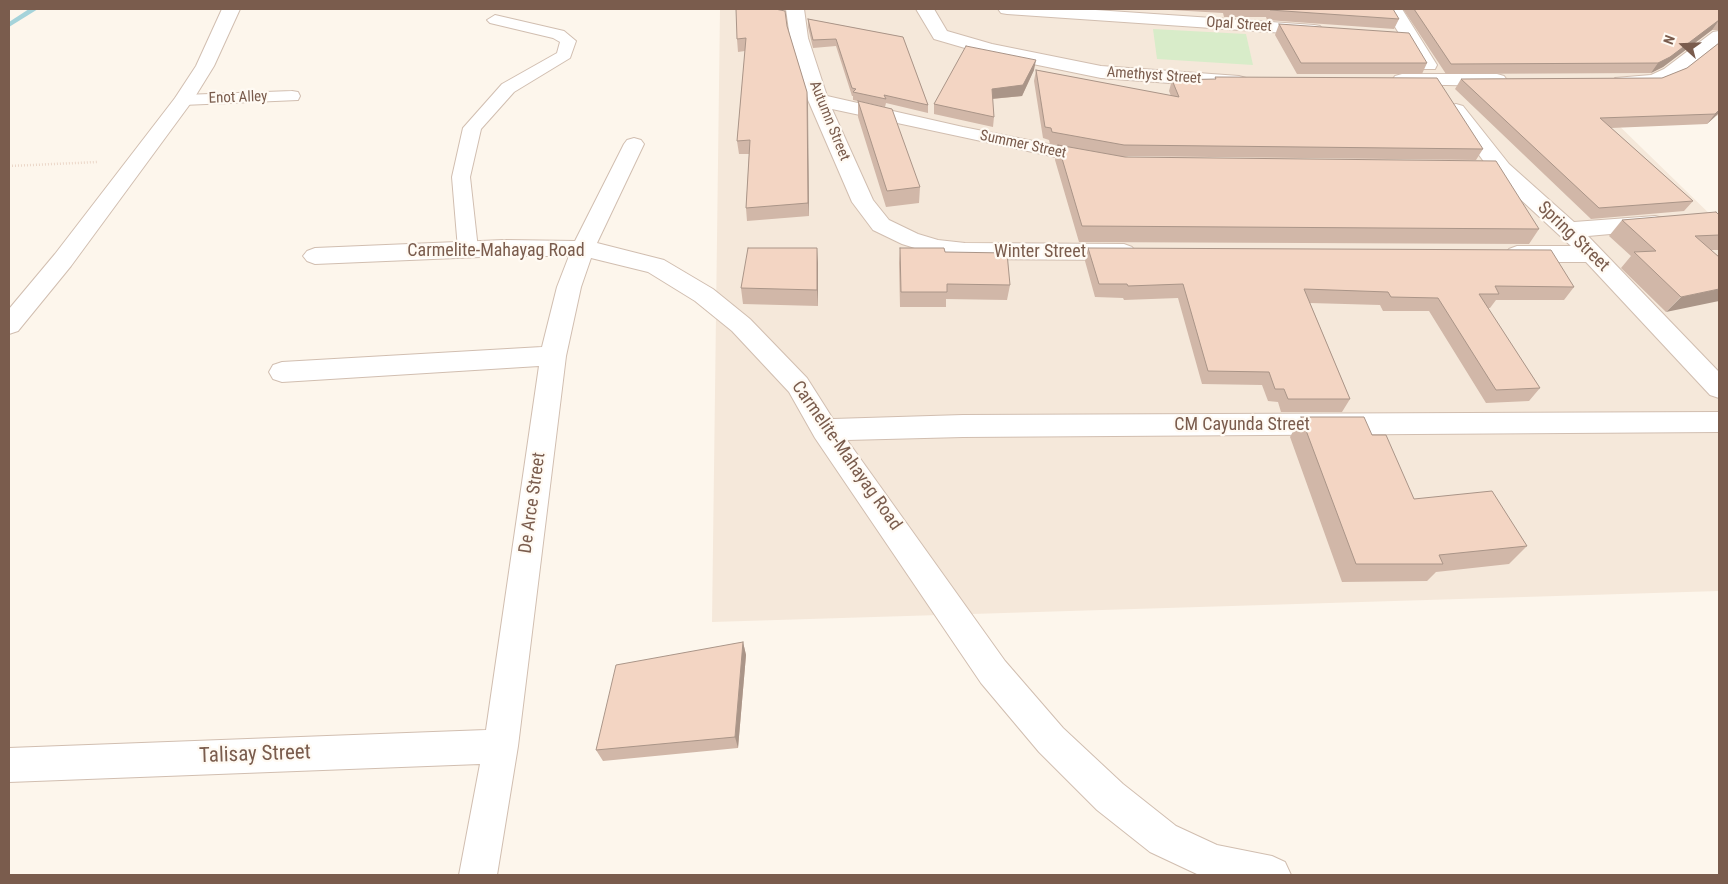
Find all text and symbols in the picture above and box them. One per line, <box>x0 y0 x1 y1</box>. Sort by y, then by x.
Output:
street label: Opal Street <box>1206 14 1272 36</box>
north arrow <box>1658 20 1708 70</box>
text: N <box>1660 33 1678 47</box>
street label: Amethyst Street <box>1106 64 1202 88</box>
street label: Autumn Street <box>805 78 853 164</box>
street label: Enot Alley <box>208 88 268 108</box>
street label: Summer Street <box>978 127 1068 163</box>
street label: Spring Street <box>1533 197 1613 277</box>
street label: Carmelite-Mahayag Road <box>407 240 585 262</box>
street label: Winter Street <box>994 241 1086 263</box>
street label: Carmelite-Mahayag Road <box>786 377 906 535</box>
street label: CM Cayunda Street <box>1174 414 1310 436</box>
street label: De Arce Street <box>515 451 551 555</box>
street label: Talisay Street <box>199 740 311 770</box>

